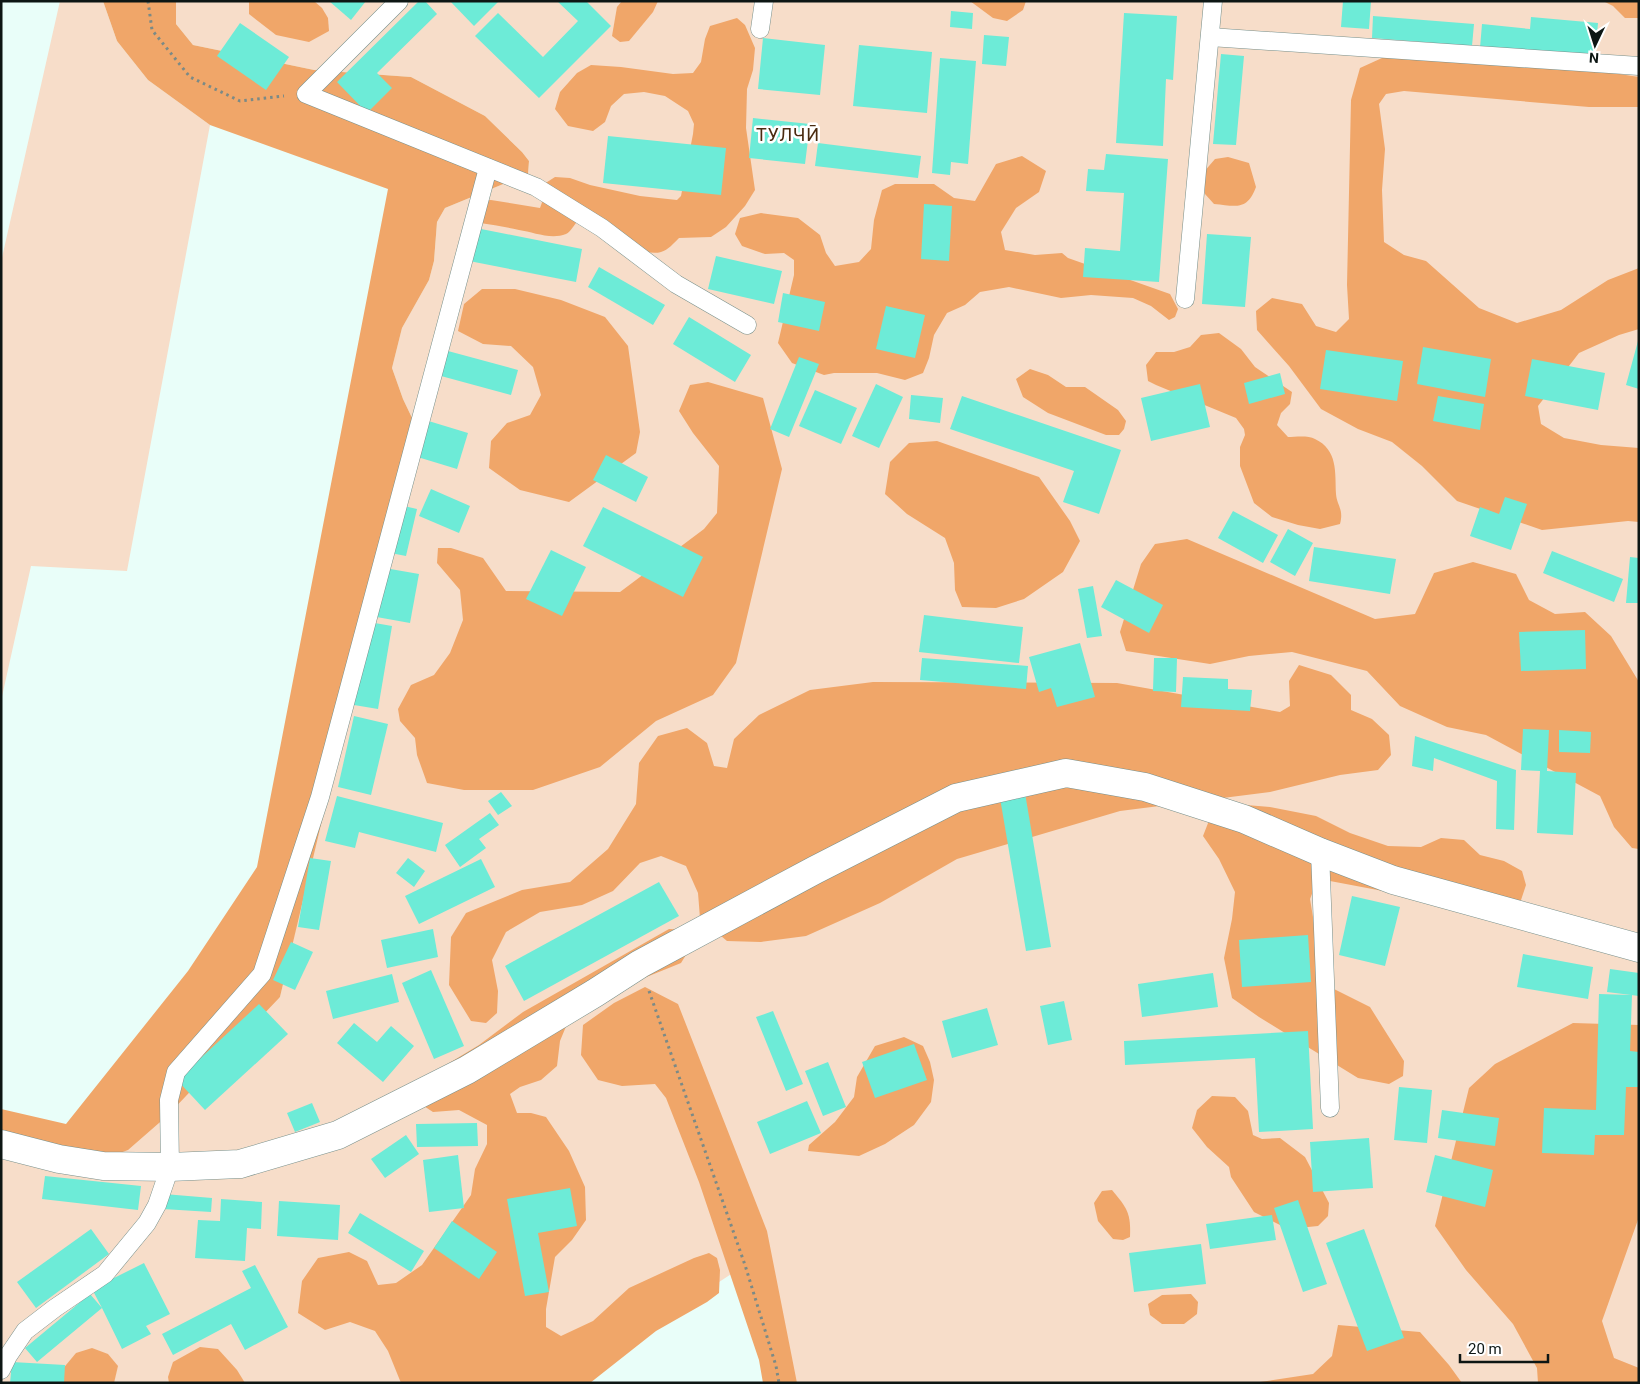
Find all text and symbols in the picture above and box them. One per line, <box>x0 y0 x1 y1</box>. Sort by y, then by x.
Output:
north arrow <box>1570 20 1620 70</box>
text: N <box>1589 50 1600 66</box>
district label: ТУЛЧӢ <box>756 124 820 145</box>
scale bar <box>1460 1332 1548 1364</box>
text: 20 m <box>1468 1340 1502 1358</box>

